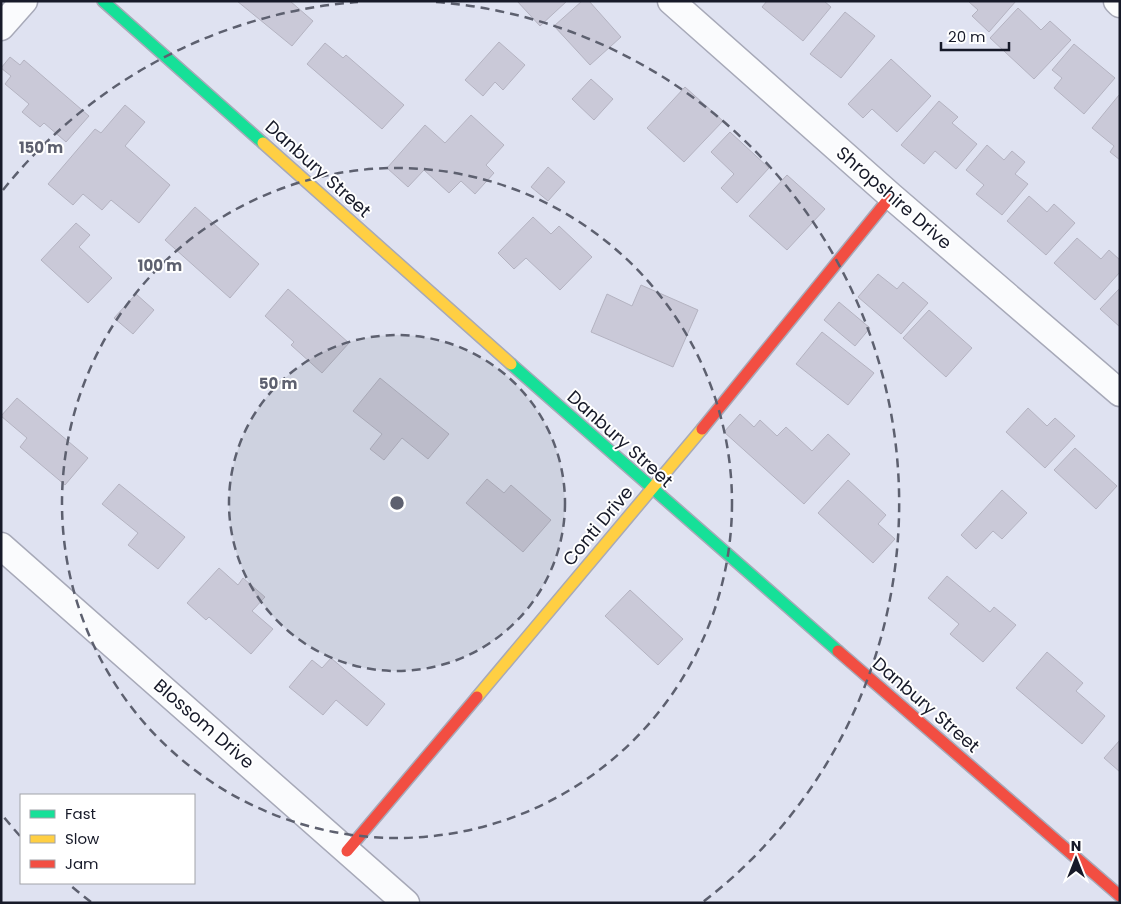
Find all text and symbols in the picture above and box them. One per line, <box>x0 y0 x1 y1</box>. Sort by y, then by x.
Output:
scale bar <box>941 20 1008 52</box>
text: 20 m <box>948 26 986 47</box>
street label: Danbury Street <box>260 114 377 223</box>
text: 150 m <box>19 137 63 158</box>
street label: Shropshire Drive <box>831 140 957 255</box>
text: 100 m <box>138 255 182 276</box>
text: 50 m <box>259 373 297 394</box>
street label: Danbury Street <box>562 384 679 493</box>
street label: Conti Drive <box>557 480 639 571</box>
centre of rings <box>388 494 406 512</box>
street label: Danbury Street <box>867 651 985 758</box>
street label: Blossom Drive <box>149 673 260 774</box>
legend <box>20 794 195 884</box>
text: Fast <box>65 803 96 824</box>
text: Slow <box>65 828 100 849</box>
north arrow <box>1051 834 1101 884</box>
text: N <box>1071 836 1081 856</box>
text: Jam <box>65 853 99 874</box>

